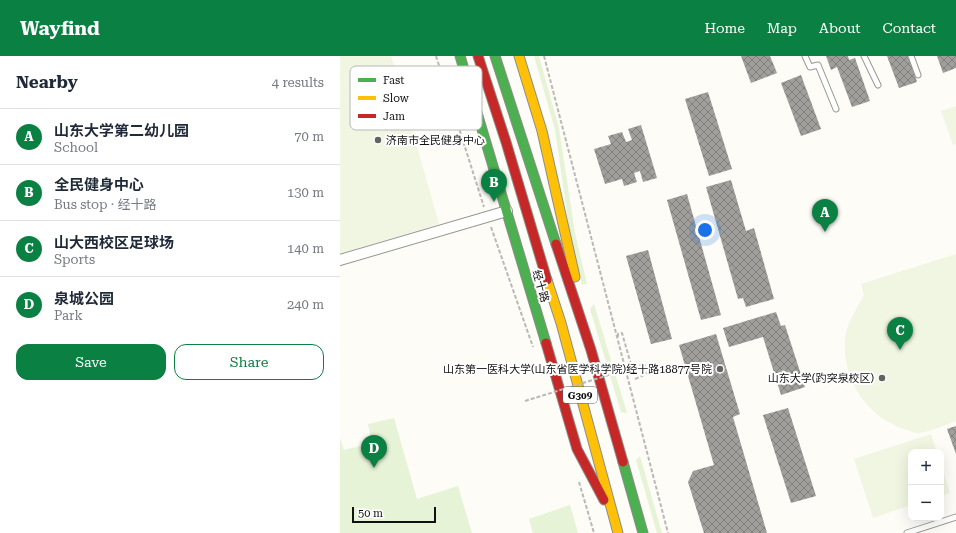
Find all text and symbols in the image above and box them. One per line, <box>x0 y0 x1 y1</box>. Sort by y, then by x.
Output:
text: Wayfind <box>20 17 100 40</box>
text: Home <box>704 20 745 36</box>
text: Map <box>767 20 797 36</box>
text: About <box>819 20 861 36</box>
text: Contact <box>883 20 936 36</box>
legend <box>350 66 482 130</box>
text: Nearby <box>16 72 78 92</box>
text: Fast <box>383 74 404 87</box>
text: 4 results <box>272 75 324 90</box>
text: Slow <box>383 92 410 105</box>
text: Jam <box>383 110 405 123</box>
text: 山东大学第二幼儿园 <box>54 122 189 140</box>
text: A <box>24 129 34 144</box>
text: 70 m <box>294 129 324 144</box>
place label: 济南市全民健身中心 <box>386 134 485 147</box>
marker: 济南市全民健身中心 <box>373 135 383 145</box>
text: School <box>54 140 98 155</box>
pin: B <box>481 169 507 202</box>
text: 全民健身中心 <box>54 176 144 194</box>
text: B <box>24 185 34 200</box>
text: 130 m <box>287 185 324 200</box>
text: Bus stop · 经十路 <box>54 197 156 212</box>
pin: A <box>812 199 838 232</box>
your location <box>695 220 715 240</box>
text: 山大西校区足球场 <box>54 234 174 252</box>
text: C <box>24 241 34 256</box>
text: 140 m <box>287 241 324 256</box>
text: Sports <box>54 252 95 267</box>
street label: 经十路 <box>530 268 551 304</box>
text: 泉城公园 <box>54 290 114 308</box>
text: D <box>24 297 34 312</box>
text: 240 m <box>287 297 324 312</box>
text: Park <box>54 308 83 323</box>
pin: C <box>887 317 913 350</box>
button: Save <box>16 344 166 380</box>
button: Share <box>174 344 324 380</box>
place label: 山东第一医科大学(山东省医学科学院)经十路18877号院 <box>443 363 712 376</box>
marker: 山东第一医科大学(山东省医学科学院)经十路18877号院 <box>715 364 725 374</box>
place label: 山东大学(趵突泉校区) <box>768 372 874 385</box>
marker: 山东大学(趵突泉校区) <box>877 373 887 383</box>
road number: G309 <box>563 387 597 403</box>
pin: D <box>361 435 387 468</box>
map controls <box>908 449 944 521</box>
button: + <box>908 449 944 485</box>
button: − <box>908 485 944 521</box>
scale bar <box>352 505 436 524</box>
text: 50 m <box>358 507 383 520</box>

